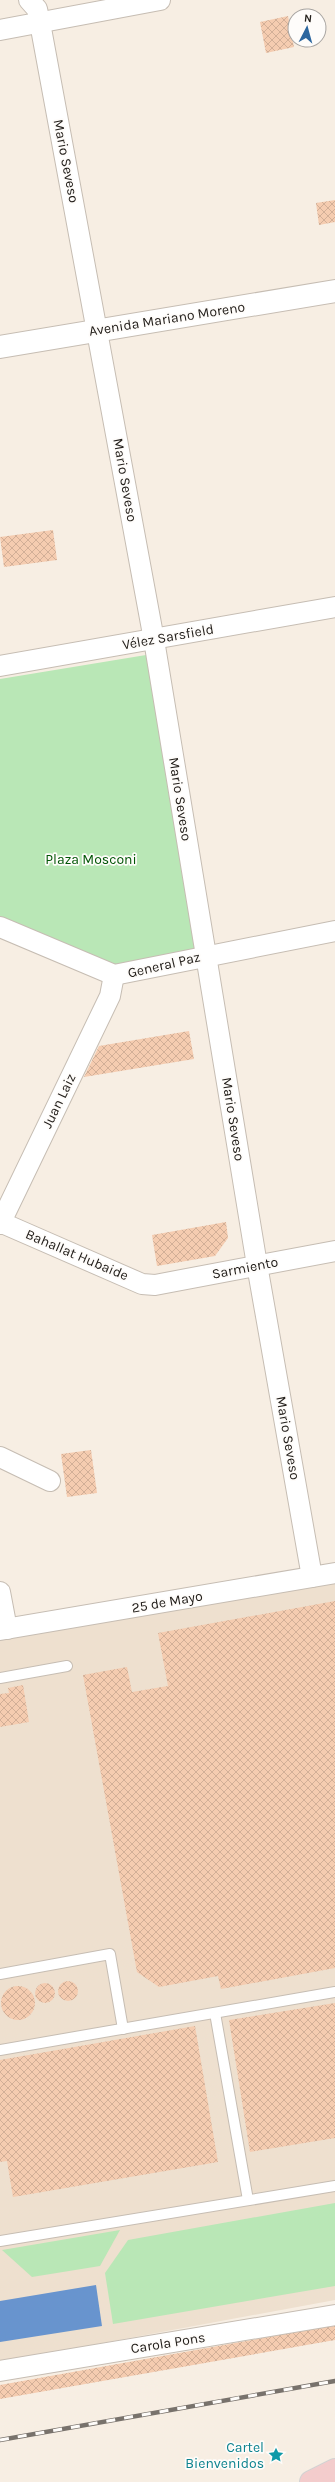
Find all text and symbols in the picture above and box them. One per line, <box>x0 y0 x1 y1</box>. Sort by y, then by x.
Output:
north arrow <box>287 8 327 48</box>
text: N <box>303 12 313 25</box>
street label: Mario Seveso <box>50 118 82 204</box>
street label: Avenida Mariano Moreno <box>88 298 246 340</box>
street label: Mario Seveso <box>109 437 141 523</box>
street label: Vélez Sarsfield <box>121 621 215 653</box>
street label: Mario Seveso <box>165 756 195 842</box>
park label: Plaza Mosconi <box>45 851 137 868</box>
street label: General Paz <box>126 948 202 982</box>
street label: Juan Laiz <box>38 1071 80 1131</box>
street label: Mario Seveso <box>218 1076 248 1162</box>
street label: Bahallat Hubaide <box>23 1226 131 1284</box>
street label: Sarmiento <box>210 1253 280 1283</box>
street label: Mario Seveso <box>272 1395 304 1481</box>
street label: 25 de Mayo <box>130 1587 204 1617</box>
street label: Carola Pons <box>130 2329 206 2357</box>
place label: Cartel Bienvenidos <box>185 2439 264 2472</box>
place icon: Cartel Bienvenidos <box>267 2446 285 2464</box>

